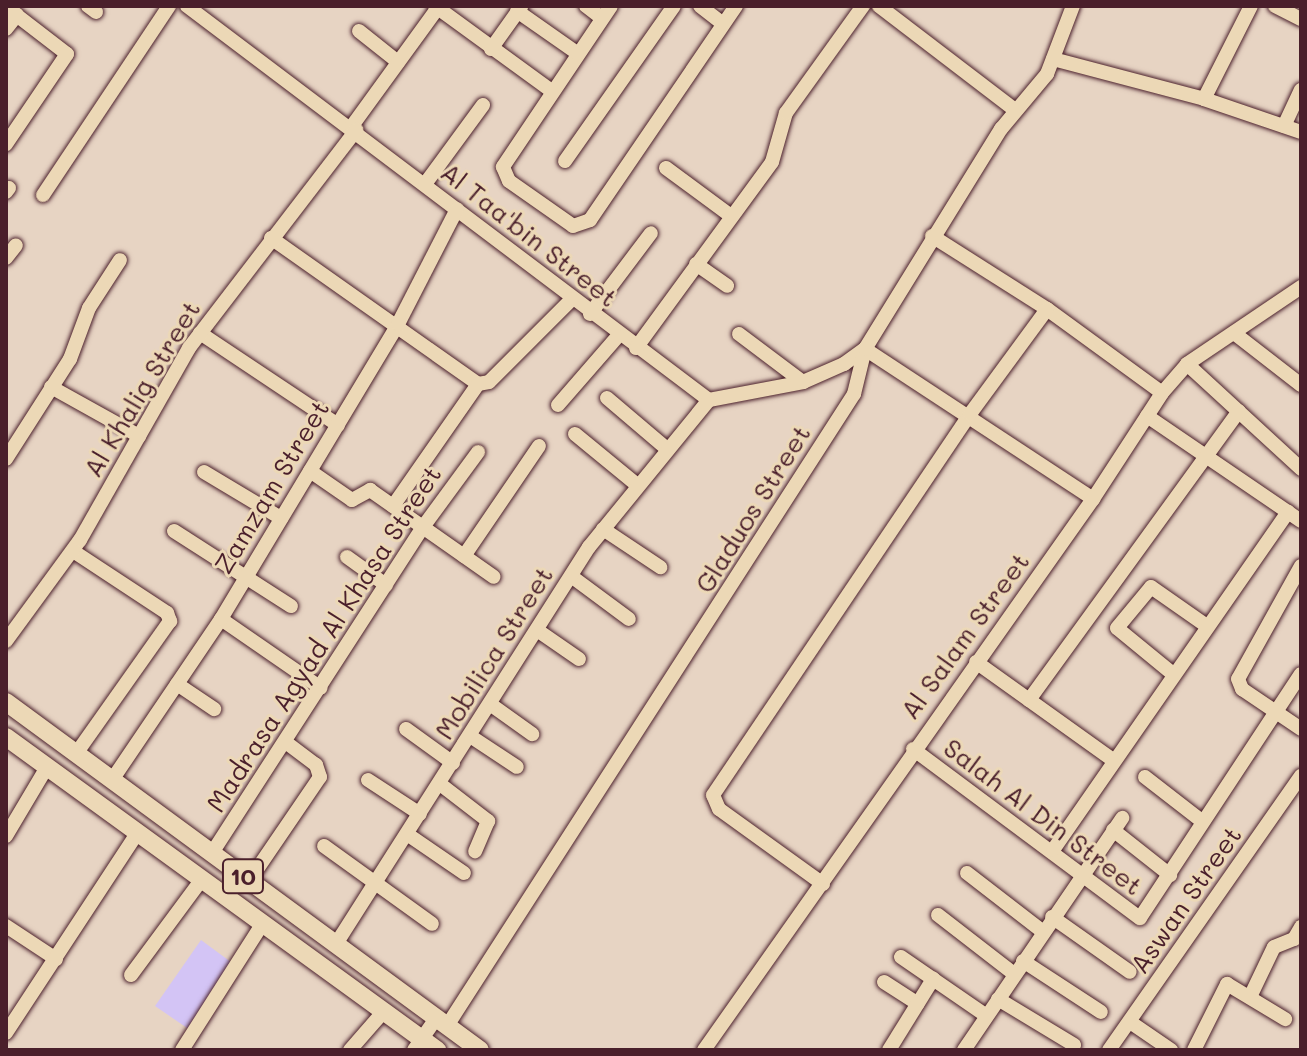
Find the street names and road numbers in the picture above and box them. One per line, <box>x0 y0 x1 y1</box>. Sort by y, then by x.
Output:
street label: Al Taa'bin Street <box>435 156 623 314</box>
street label: Al Khalig Street <box>77 295 207 483</box>
street label: Zamzam Street <box>208 395 336 579</box>
street label: Gladuos Street <box>689 419 817 599</box>
street label: Madrasa Agyad Al Khasa Street <box>200 460 448 818</box>
street label: Al Salam Street <box>894 547 1036 725</box>
street label: Mobilica Street <box>428 561 560 745</box>
street label: Salah Al Din Street <box>938 732 1148 902</box>
street label: Aswan Street <box>1124 820 1248 980</box>
road number: 10 <box>221 856 265 896</box>

